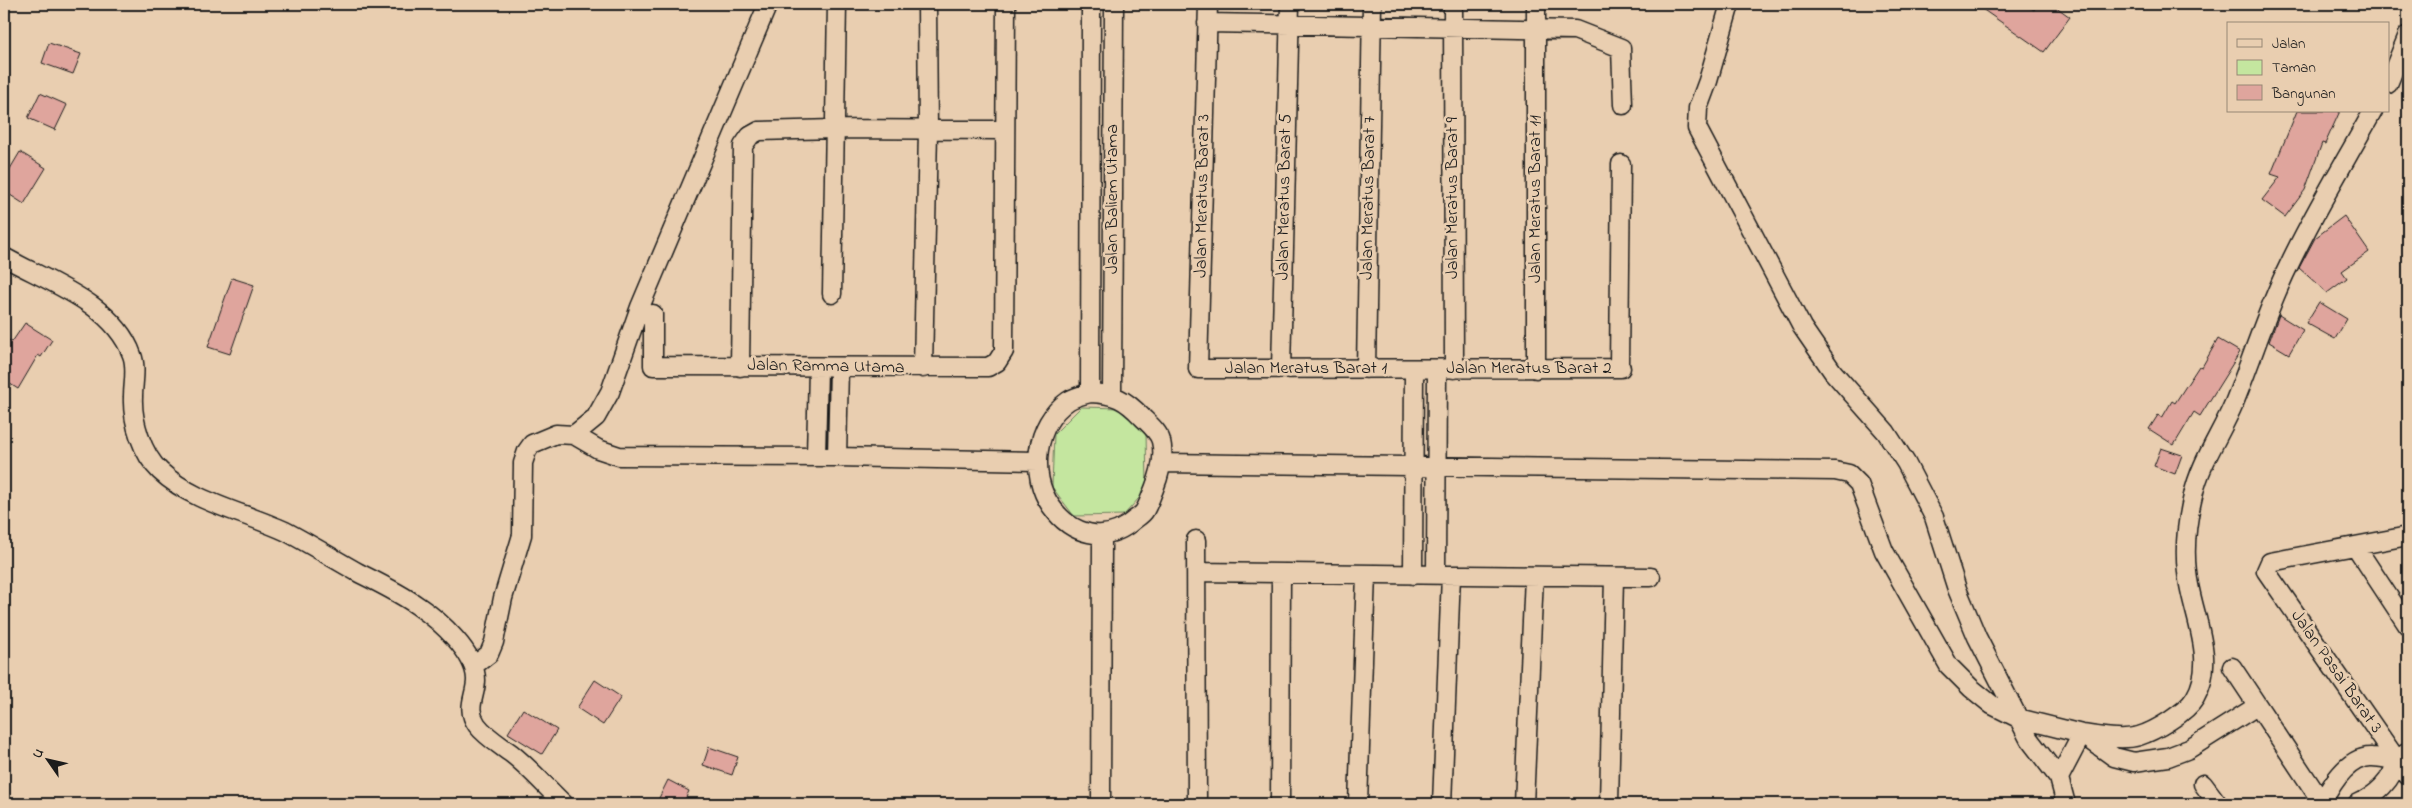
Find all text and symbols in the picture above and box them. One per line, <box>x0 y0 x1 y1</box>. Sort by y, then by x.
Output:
legend <box>2227 22 2390 112</box>
text: Jalan <box>2272 33 2305 55</box>
text: Taman <box>2272 57 2316 79</box>
text: Bangunan <box>2271 83 2336 106</box>
street label: Jalan Meratus Barat 5 <box>1271 113 1299 281</box>
street label: Jalan Meratus Barat 3 <box>1189 114 1217 278</box>
street label: Jalan Meratus Barat 7 <box>1355 115 1383 280</box>
street label: Jalan Meratus Barat 11 <box>1523 115 1549 283</box>
street label: Jalan Meratus Barat 9 <box>1440 116 1466 279</box>
street label: Jalan Baliem Utama <box>1100 124 1126 274</box>
street label: Jalan Ramma Utama <box>747 353 905 381</box>
street label: Jalan Meratus Barat 1 <box>1225 356 1387 382</box>
street label: Jalan Meratus Barat 2 <box>1446 356 1612 382</box>
street label: Jalan Pasai Barat 3 <box>2284 605 2388 739</box>
north arrow <box>22 736 72 786</box>
text: U <box>27 744 50 763</box>

